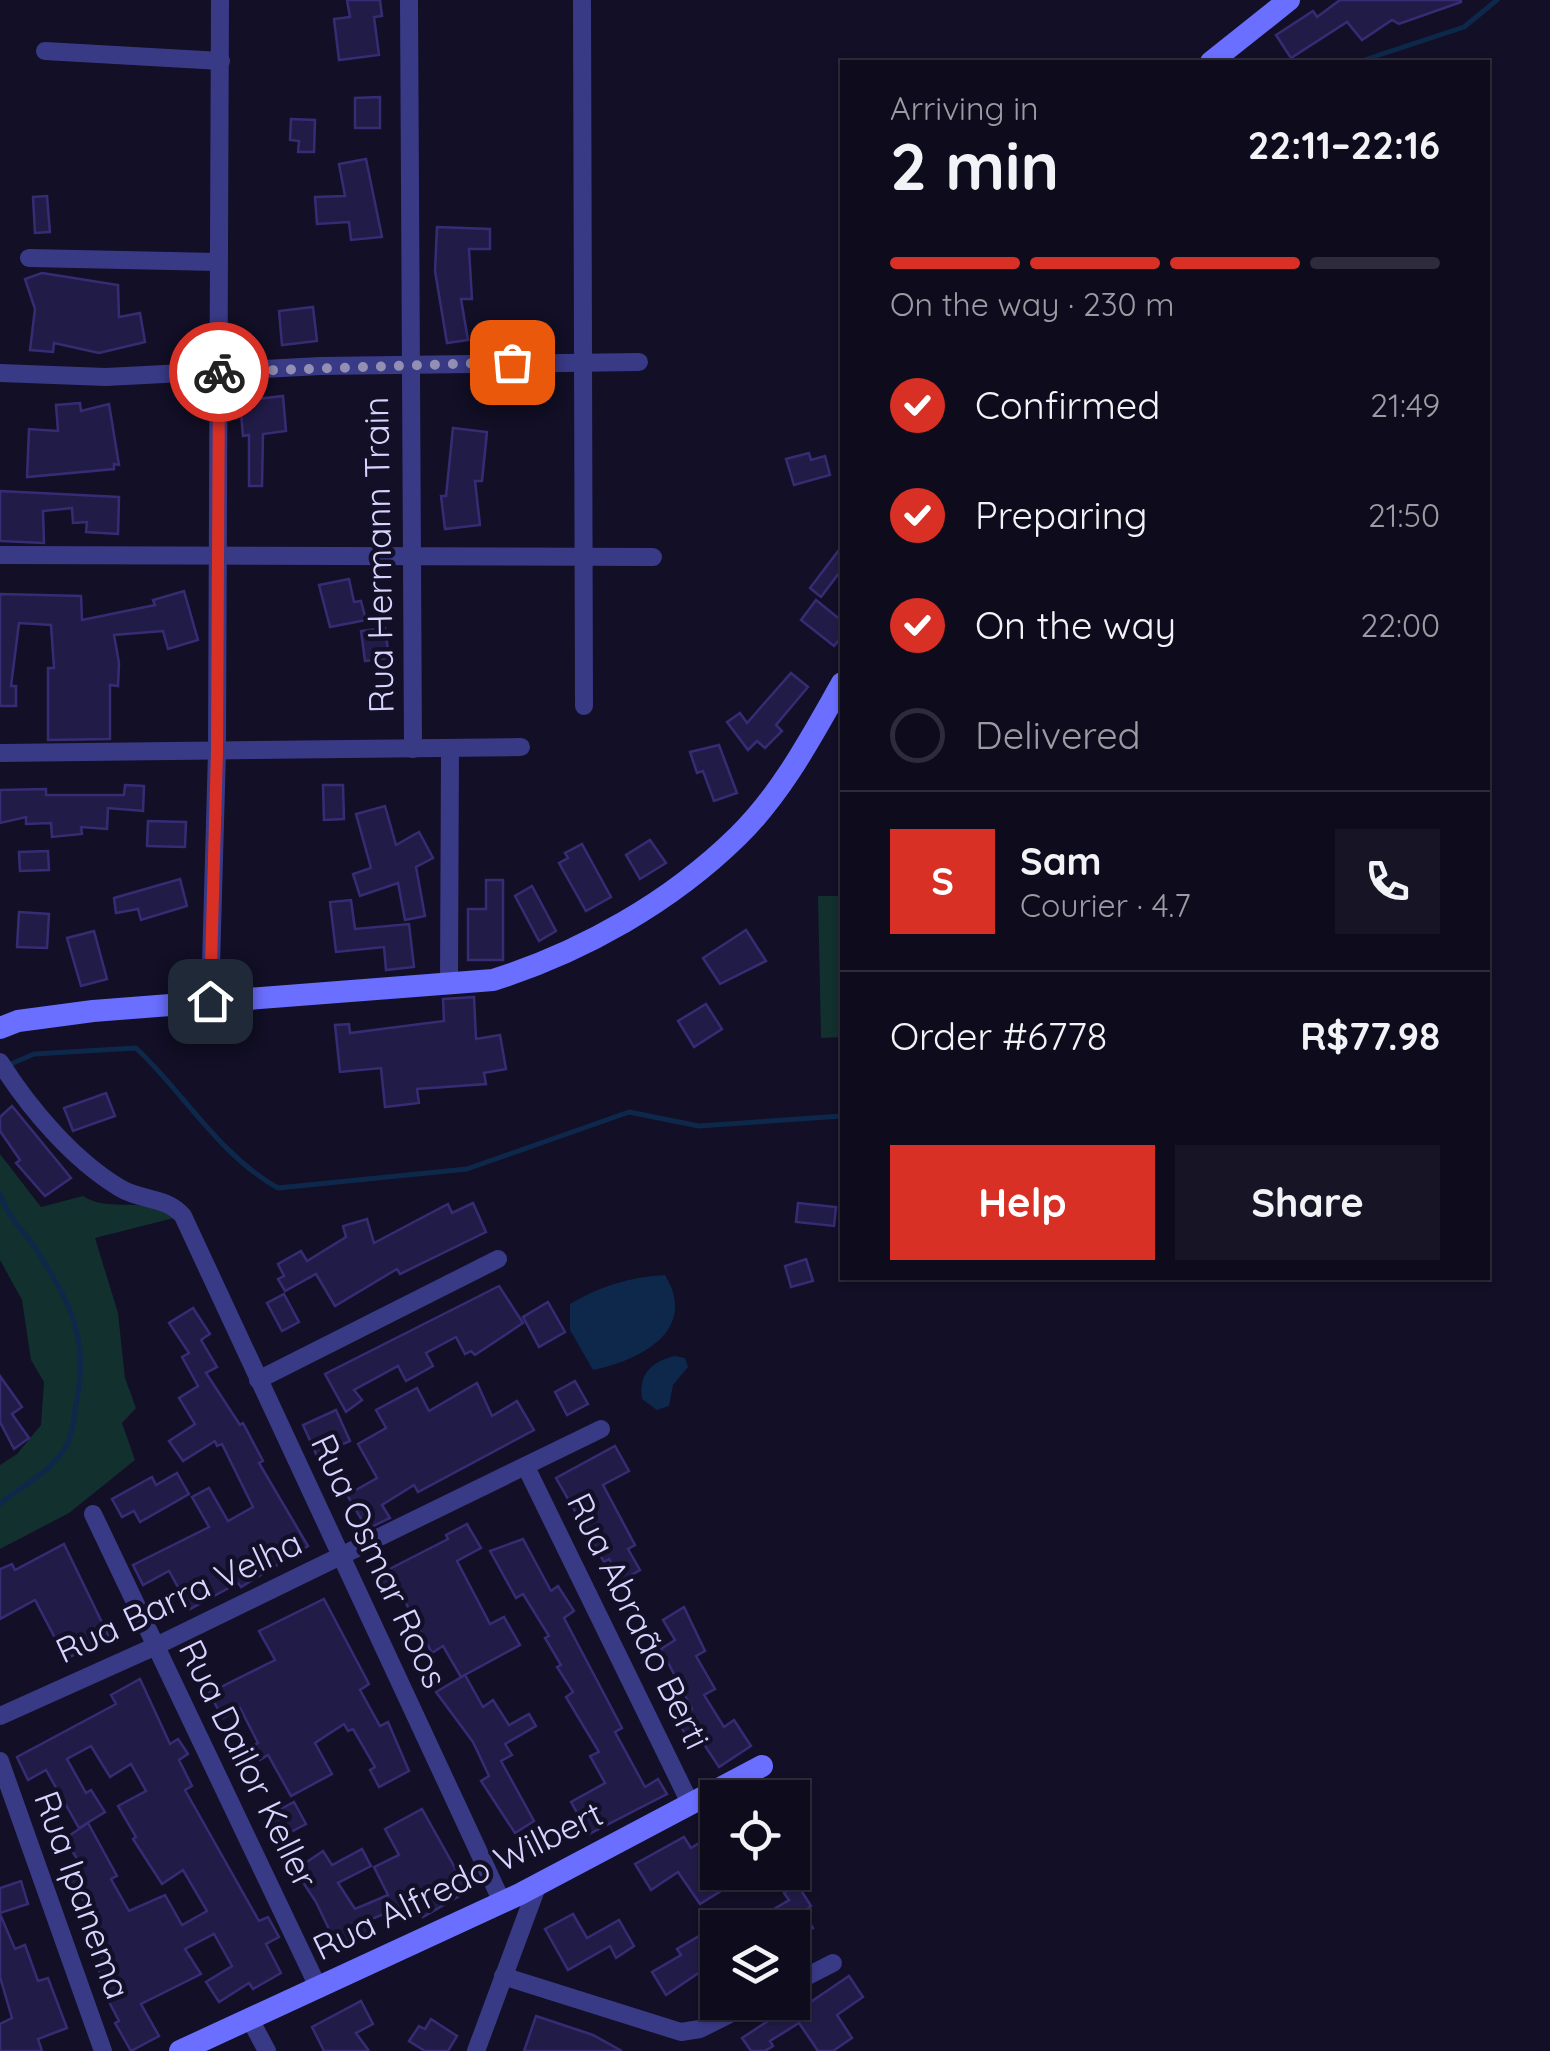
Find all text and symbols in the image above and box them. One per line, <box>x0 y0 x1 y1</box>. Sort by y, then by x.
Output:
text: Arriving in <box>890 88 1039 128</box>
text: 22:11–22:16 <box>1248 121 1440 169</box>
text: 2 min <box>890 125 1059 206</box>
text: On the way · 230 m <box>890 284 1175 324</box>
pin <box>470 320 555 405</box>
courier <box>169 322 269 422</box>
icon: bag <box>485 335 540 390</box>
icon: bike <box>192 345 247 400</box>
icon: check <box>890 378 945 433</box>
text: Confirmed <box>975 381 1160 429</box>
text: 21:49 <box>1370 385 1440 425</box>
street label: Rua Hermann Train <box>353 396 403 714</box>
icon: check <box>890 488 945 543</box>
text: Preparing <box>975 491 1147 539</box>
text: 21:50 <box>1368 495 1440 535</box>
icon: check <box>890 598 945 653</box>
text: On the way <box>975 601 1176 649</box>
text: 22:00 <box>1360 605 1440 645</box>
text: Delivered <box>975 711 1141 759</box>
button: phone <box>1335 829 1440 934</box>
text: Sam <box>1020 837 1102 885</box>
text: S <box>931 857 954 905</box>
text: Courier · 4.7 <box>1020 885 1191 925</box>
pin <box>168 959 253 1044</box>
icon: home <box>183 974 238 1029</box>
text: Order #6778 <box>890 1012 1107 1060</box>
text: R$77.98 <box>1300 1012 1440 1060</box>
button: Help <box>890 1145 1155 1260</box>
button: Share <box>1175 1145 1440 1260</box>
street label: Rua Osmar Roos <box>302 1427 458 1695</box>
street label: Rua Abraão Berti <box>558 1485 720 1756</box>
street label: Rua Barra Velha <box>49 1520 309 1672</box>
street label: Rua Dailor Keller <box>170 1632 328 1895</box>
map controls <box>700 1780 810 2020</box>
button: locate <box>700 1780 810 1890</box>
street label: Rua Ipanema <box>25 1785 141 2005</box>
street label: Rua Alfredo Wilbert <box>305 1791 610 1969</box>
button: layers <box>700 1910 810 2020</box>

